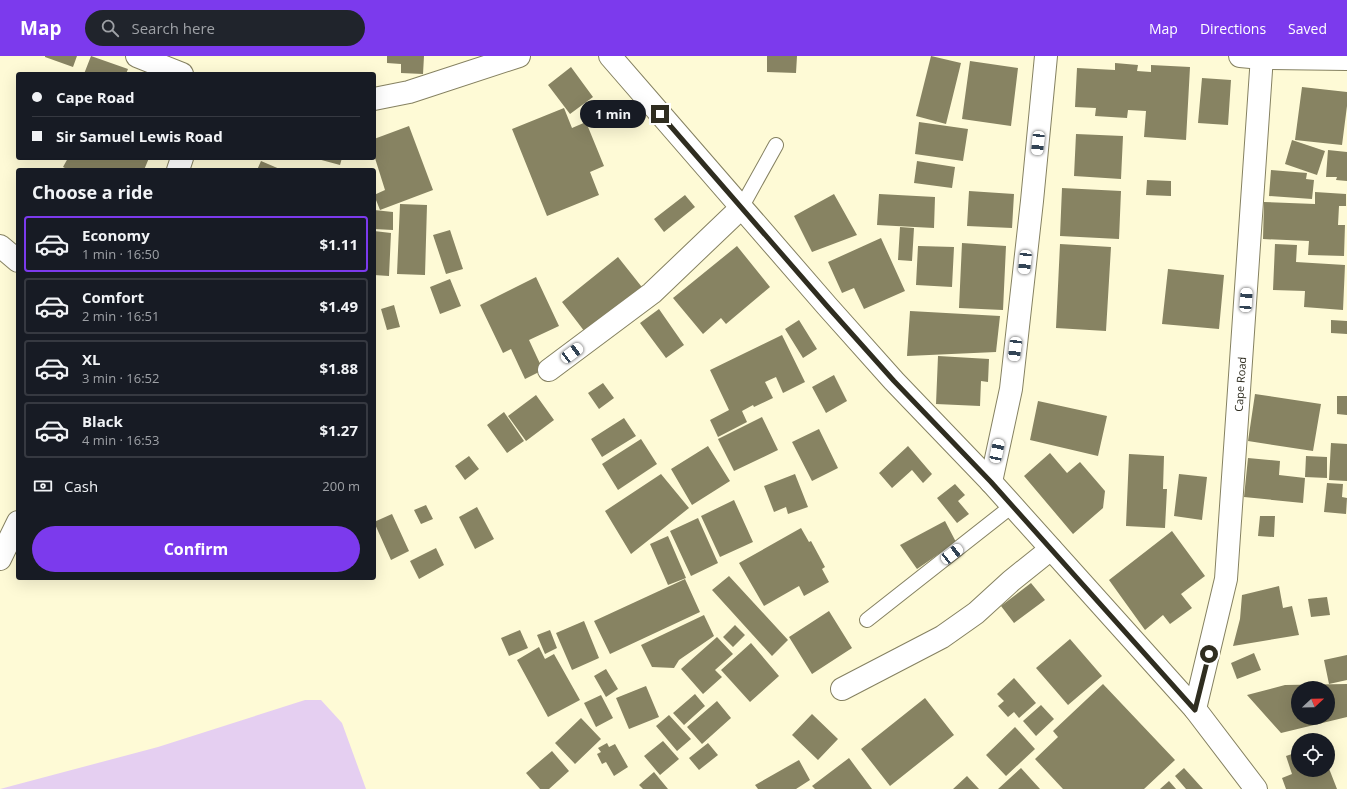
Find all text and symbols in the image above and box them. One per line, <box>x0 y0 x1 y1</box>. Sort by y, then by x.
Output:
search box <box>85 10 365 46</box>
text: Map <box>20 15 61 41</box>
icon: search <box>99 17 121 39</box>
text: Search here <box>131 18 215 38</box>
text: Map <box>1149 19 1178 38</box>
text: Directions <box>1200 19 1266 38</box>
text: Saved <box>1288 19 1327 38</box>
text: Cape Road <box>56 87 135 107</box>
callout: 1 min <box>580 100 646 128</box>
text: 1 min <box>595 105 631 123</box>
route end <box>651 105 669 123</box>
text: Sir Samuel Lewis Road <box>56 126 223 146</box>
car <box>1031 130 1045 156</box>
text: Choose a ride <box>32 180 153 204</box>
text: Economy <box>82 225 150 245</box>
icon: car <box>34 226 70 262</box>
text: $1.11 <box>319 234 358 254</box>
text: 1 min · 16:50 <box>82 245 159 263</box>
car <box>1018 249 1032 275</box>
text: Comfort <box>82 287 144 307</box>
icon: car <box>34 288 70 324</box>
car <box>1239 288 1253 312</box>
text: $1.49 <box>319 296 358 316</box>
text: 2 min · 16:51 <box>82 307 159 325</box>
car <box>1008 336 1022 362</box>
car <box>559 341 585 365</box>
text: XL <box>82 349 100 369</box>
icon: car <box>34 350 70 386</box>
street label: Cape Road <box>1230 356 1249 412</box>
text: $1.88 <box>319 358 358 378</box>
text: 3 min · 16:52 <box>82 369 159 387</box>
text: Black <box>82 411 123 431</box>
icon: car <box>34 412 70 448</box>
text: $1.27 <box>319 420 358 440</box>
text: 4 min · 16:53 <box>82 431 159 449</box>
car <box>989 438 1005 464</box>
icon: cash <box>32 475 54 497</box>
text: Cash <box>64 476 98 496</box>
text: 200 m <box>322 477 360 495</box>
button: Confirm <box>32 526 360 572</box>
car <box>939 542 965 566</box>
route start <box>1200 645 1218 663</box>
north arrow <box>1291 681 1335 725</box>
map controls <box>1291 681 1335 777</box>
button: locate <box>1291 733 1335 777</box>

